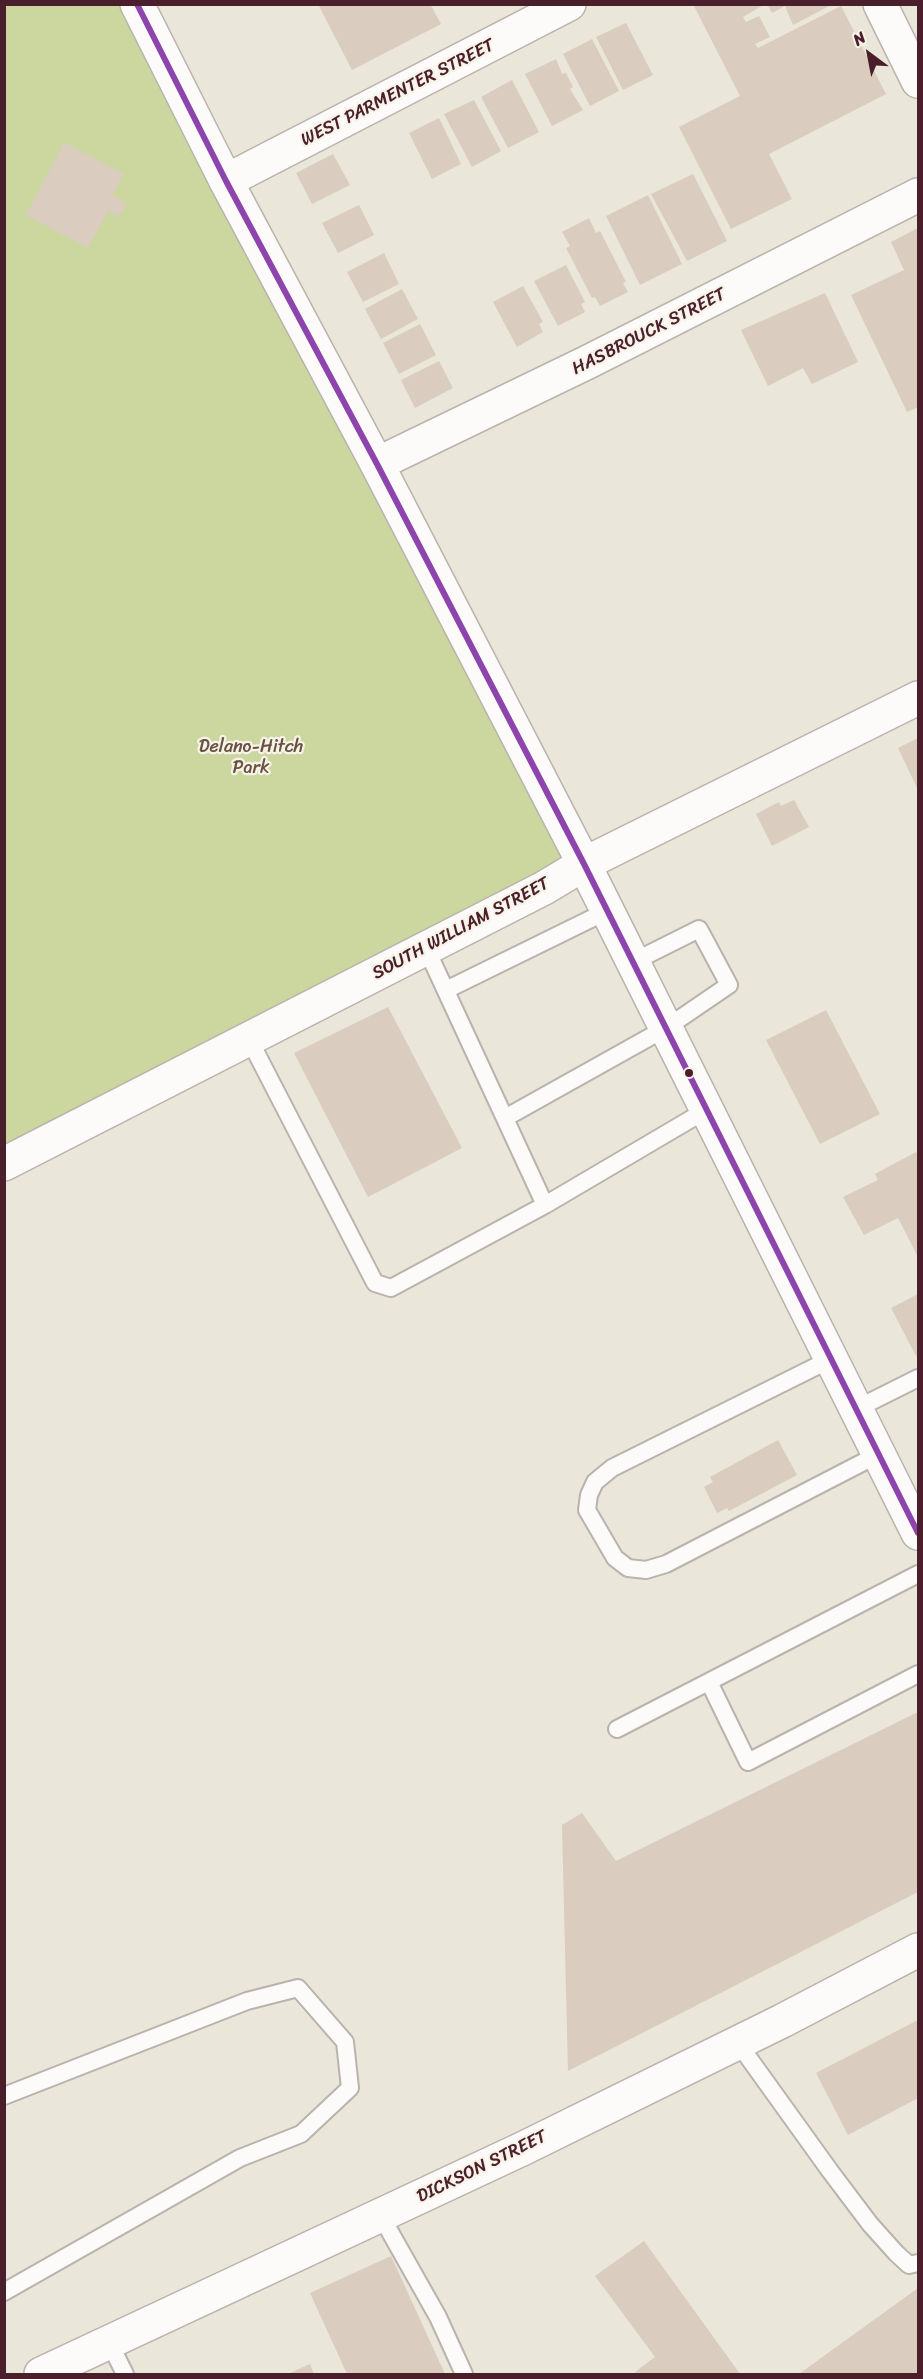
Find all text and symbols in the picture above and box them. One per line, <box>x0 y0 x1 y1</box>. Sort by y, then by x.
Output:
text: N <box>847 23 872 54</box>
north arrow <box>839 24 899 84</box>
street label: WEST PARMENTER STREET <box>298 35 498 151</box>
street label: HASBROUCK STREET <box>568 284 730 380</box>
park label: Delano-Hitch Park <box>199 736 303 778</box>
street label: SOUTH WILLIAM STREET <box>369 873 553 985</box>
unlabelled marker <box>683 1067 695 1079</box>
street label: DICKSON STREET <box>414 2126 550 2208</box>

